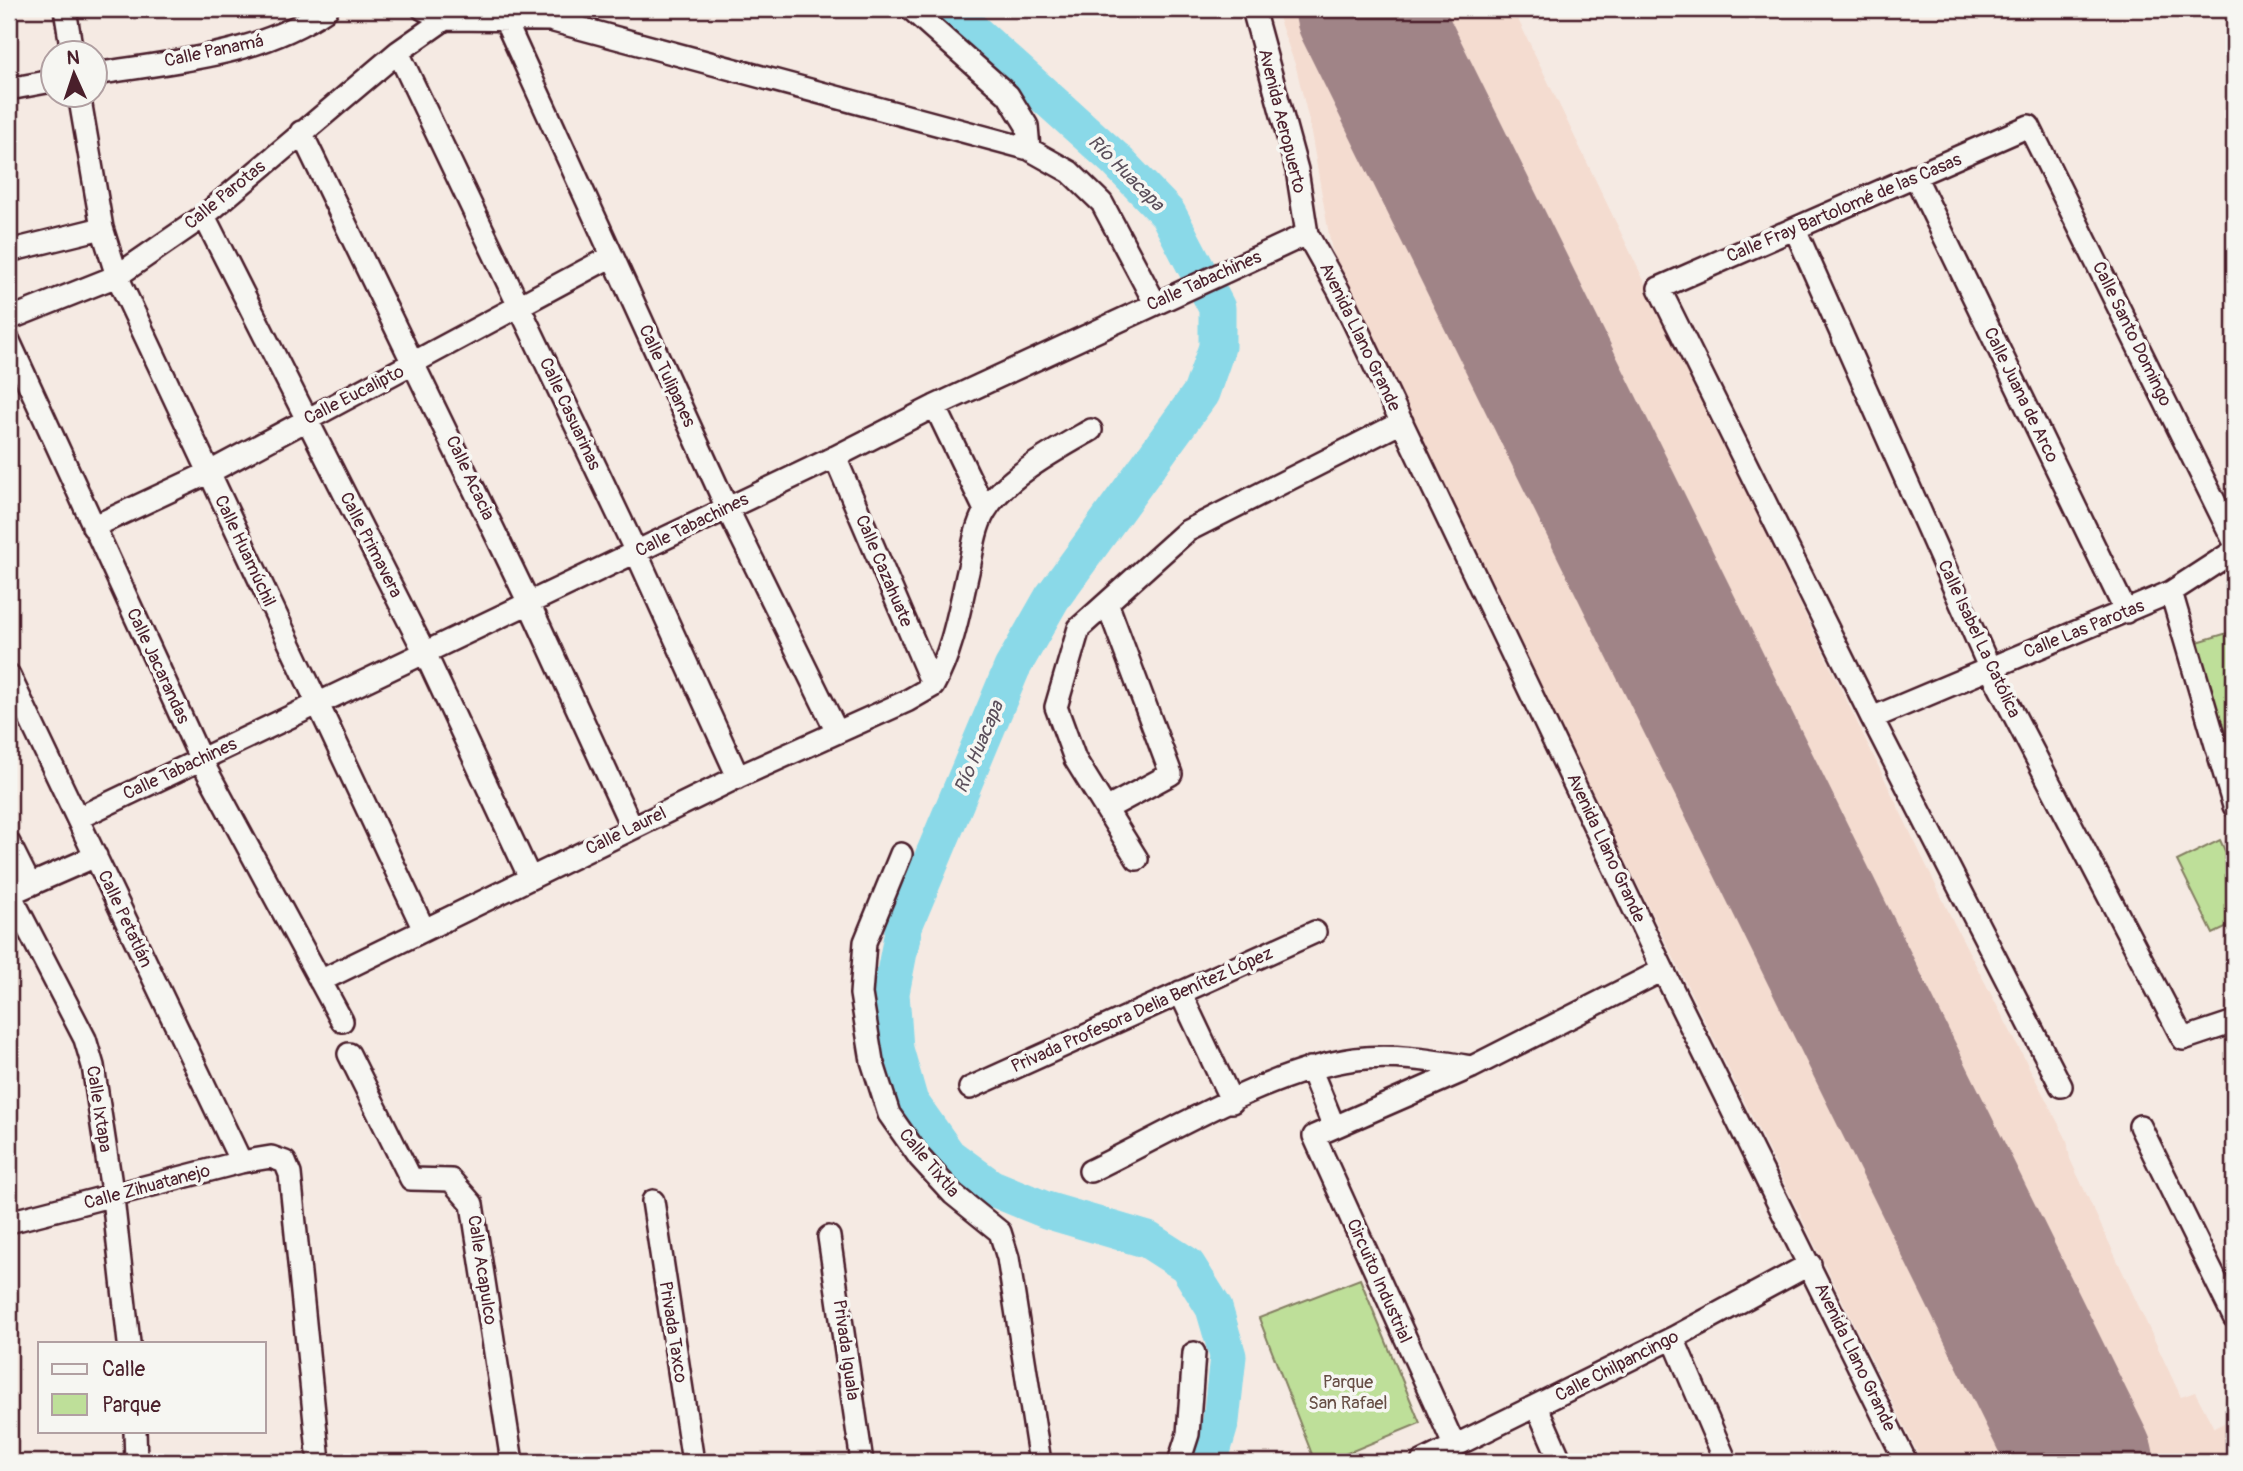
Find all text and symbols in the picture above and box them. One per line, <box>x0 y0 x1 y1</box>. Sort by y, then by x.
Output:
street label: Calle Panamá <box>162 29 266 73</box>
north arrow <box>38 38 108 108</box>
text: N <box>66 46 80 70</box>
street label: Avenida Aeropuerto <box>1253 46 1311 196</box>
water label: Río Huacapa <box>1083 130 1170 217</box>
street label: Calle Fray Bartolomé de las Casas <box>1723 148 1965 268</box>
street label: Calle Parotas <box>180 155 270 235</box>
street label: Calle Tabachines <box>1143 245 1265 317</box>
street label: Calle Santo Domingo <box>2087 258 2177 410</box>
street label: Avenida Llano Grande <box>1314 259 1406 415</box>
street label: Calle Tulipanes <box>633 321 701 431</box>
street label: Calle Juana de Arco <box>1978 324 2064 467</box>
street label: Calle Casuarinas <box>534 354 606 474</box>
street label: Calle Eucalipto <box>300 360 408 430</box>
street label: Calle Acacia <box>440 432 500 524</box>
street label: Calle Primavera <box>334 488 408 602</box>
street label: Calle Tabachines <box>632 488 752 562</box>
street label: Calle Huamúchil <box>209 492 281 610</box>
street label: Calle Cazahuate <box>850 511 918 631</box>
street label: Calle Isabel La Católica <box>1932 556 2026 722</box>
street label: Calle Las Parotas <box>2020 594 2148 664</box>
street label: Calle Jacarandas <box>121 604 195 728</box>
water label: Río Huacapa <box>949 696 1010 796</box>
street label: Calle Tabachines <box>119 733 241 805</box>
street label: Avenida Llano Grande <box>1561 770 1651 927</box>
street label: Calle Laurel <box>582 802 670 860</box>
street label: Calle Petatlán <box>92 867 158 971</box>
street label: Privada Profesora Delia Benítez López <box>1008 942 1276 1078</box>
street label: Calle Ixtapa <box>81 1064 117 1154</box>
street label: Calle Tixtla <box>894 1124 964 1202</box>
street label: Calle Zihuatanejo <box>81 1159 213 1215</box>
street label: Calle Acapulco <box>462 1214 502 1327</box>
street label: Circuito Industrial <box>1341 1215 1417 1347</box>
street label: Avenida Llano Grande <box>1809 1279 1901 1435</box>
street label: Privada Taxco <box>654 1280 692 1385</box>
street label: Privada Iguala <box>828 1298 864 1402</box>
street label: Calle Chilpancingo <box>1551 1325 1683 1407</box>
legend <box>38 1342 266 1432</box>
text: Calle <box>102 1356 146 1383</box>
park label: Parque San Rafael <box>1308 1371 1388 1415</box>
text: Parque <box>102 1392 161 1419</box>

